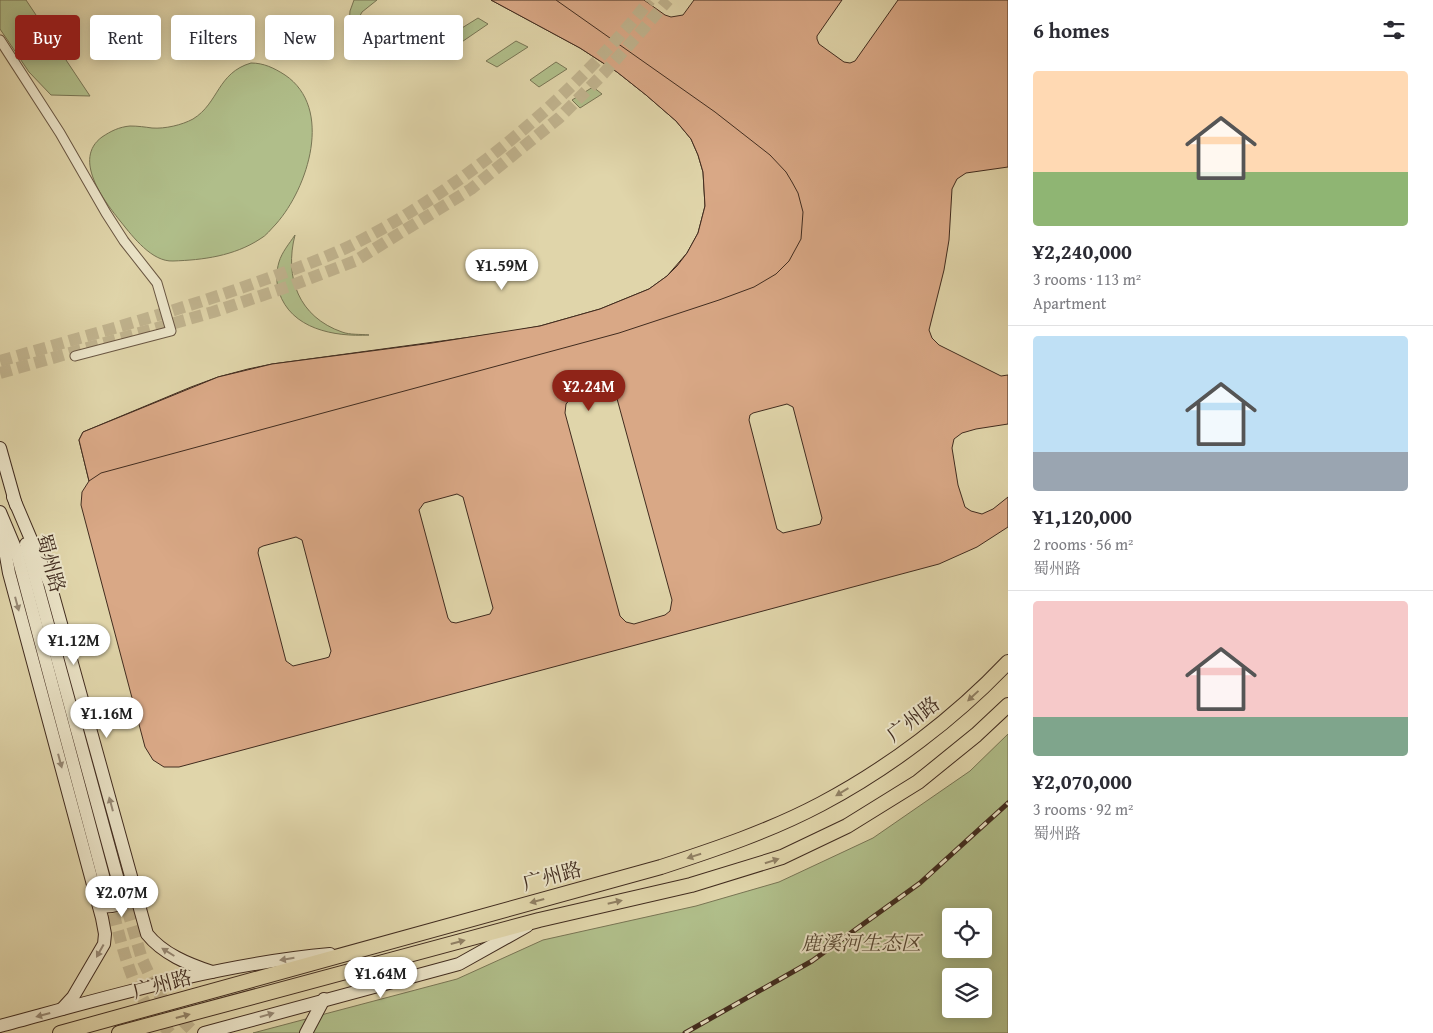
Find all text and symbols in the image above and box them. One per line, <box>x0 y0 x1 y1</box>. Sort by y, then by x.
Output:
chip: Buy <box>15 15 80 60</box>
chip: Rent <box>90 15 161 60</box>
chip: Filters <box>171 15 255 60</box>
chip: New <box>265 15 334 60</box>
chip: Apartment <box>344 15 463 60</box>
text: 6 homes <box>1033 15 1109 46</box>
icon: filters <box>1380 16 1408 44</box>
icon: home <box>1176 103 1266 193</box>
text: ¥2,240,000 <box>1033 236 1132 267</box>
pin: ¥1.59M <box>461 248 543 291</box>
text: ¥1.59M <box>476 253 528 277</box>
text: 3 rooms · 113 m² <box>1033 267 1141 291</box>
text: Apartment <box>1033 291 1106 315</box>
icon: home <box>1176 369 1266 459</box>
pin: ¥2.24M <box>548 370 630 412</box>
text: ¥2.24M <box>563 374 615 398</box>
text: ¥1,120,000 <box>1033 501 1132 532</box>
street label: 蜀州路 <box>30 530 73 596</box>
text: 2 rooms · 56 m² <box>1033 532 1133 556</box>
text: 蜀州路 <box>1033 556 1081 580</box>
one-way arrow <box>14 596 22 611</box>
pin: ¥1.12M <box>33 624 115 666</box>
text: ¥1.12M <box>48 628 100 652</box>
icon: home <box>1176 634 1266 724</box>
street label: 广州路 <box>880 689 945 748</box>
one-way arrow <box>967 690 979 702</box>
pin: ¥1.16M <box>66 696 148 739</box>
text: ¥1.16M <box>81 701 133 725</box>
one-way arrow <box>56 753 64 768</box>
text: ¥2,070,000 <box>1033 766 1132 797</box>
one-way arrow <box>836 787 849 796</box>
one-way arrow <box>107 797 115 812</box>
text: 3 rooms · 92 m² <box>1033 797 1133 821</box>
text: 蜀州路 <box>1033 821 1081 845</box>
one-way arrow <box>686 853 701 861</box>
street label: 广州路 <box>519 854 585 897</box>
one-way arrow <box>765 856 780 864</box>
pin: ¥2.07M <box>81 876 163 918</box>
text: ¥2.07M <box>96 880 148 904</box>
one-way arrow <box>530 898 545 906</box>
one-way arrow <box>608 898 623 906</box>
map controls <box>942 908 992 1018</box>
button: locate <box>942 908 992 958</box>
park label: 鹿溪河生态区 <box>801 928 924 957</box>
one-way arrow <box>450 937 465 945</box>
one-way arrow <box>96 943 104 958</box>
one-way arrow <box>161 947 174 956</box>
one-way arrow <box>278 955 294 963</box>
pin: ¥1.64M <box>340 956 422 999</box>
text: ¥1.64M <box>355 961 407 985</box>
street label: 广州路 <box>129 962 195 1005</box>
button: layers <box>942 968 992 1018</box>
one-way arrow <box>36 1011 51 1019</box>
one-way arrow <box>175 1011 190 1019</box>
one-way arrow <box>260 1011 275 1019</box>

